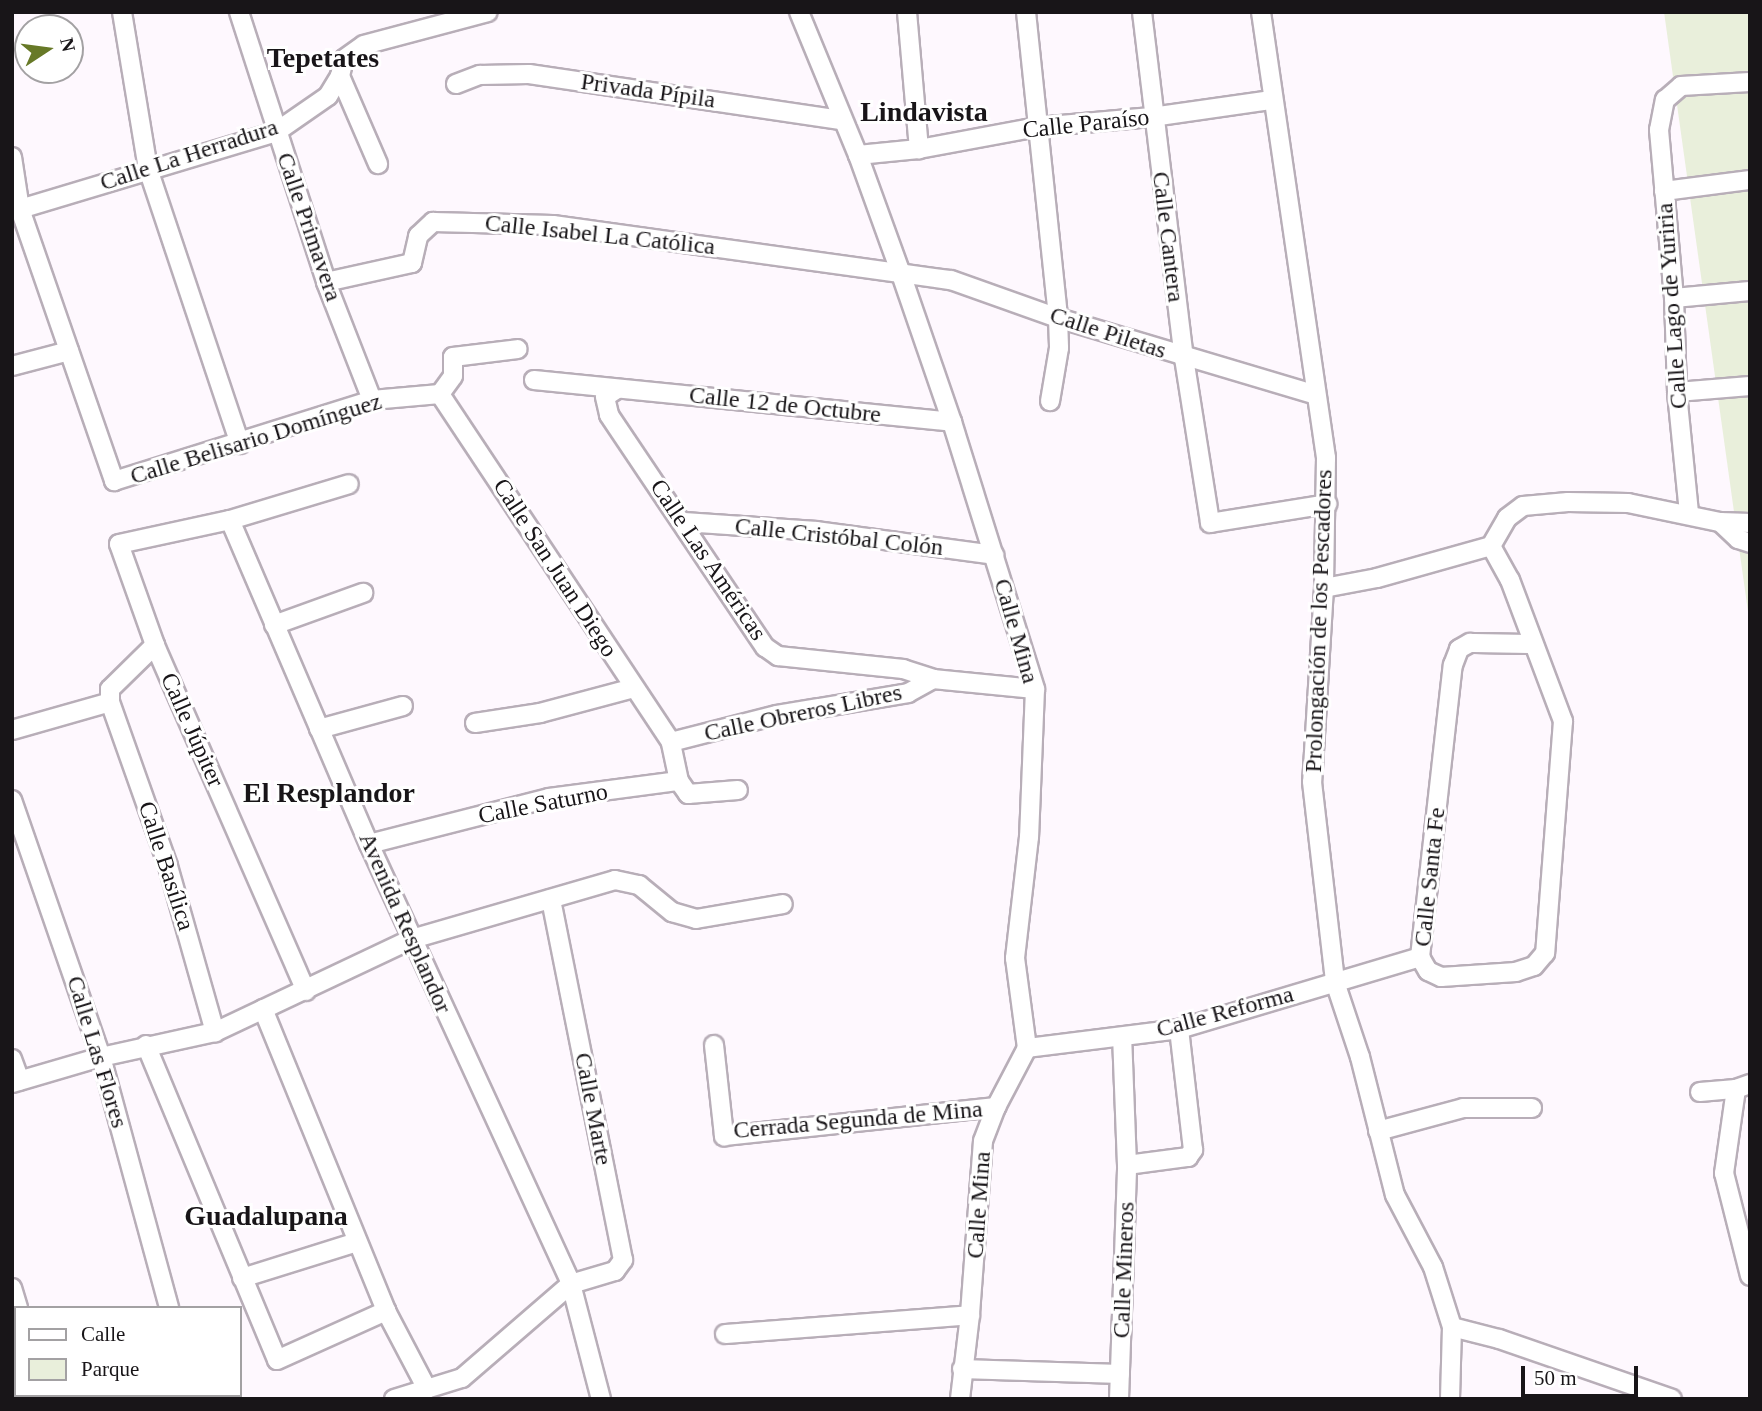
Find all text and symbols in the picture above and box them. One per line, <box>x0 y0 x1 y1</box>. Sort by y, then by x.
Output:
north arrow <box>14 14 84 84</box>
text: N <box>56 36 80 54</box>
district label: Tepetates <box>267 41 379 75</box>
street label: Privada Pípila <box>579 67 717 115</box>
district label: Lindavista <box>860 95 988 129</box>
street label: Calle Paraíso <box>1021 103 1151 145</box>
street label: Calle La Herradura <box>96 113 282 197</box>
street label: Calle Primavera <box>270 149 348 305</box>
street label: Calle Cantera <box>1146 170 1190 304</box>
street label: Calle Lago de Yuriria <box>1650 202 1694 410</box>
street label: Calle Isabel La Católica <box>484 209 716 261</box>
street label: Calle Piletas <box>1046 301 1170 365</box>
street label: Calle 12 de Octubre <box>688 381 882 429</box>
street label: Calle Belisario Domínguez <box>127 387 385 491</box>
street label: Prolongación de los Pescadores <box>1299 469 1339 773</box>
street label: Calle San Juan Diego <box>486 473 624 663</box>
street label: Calle Las Américas <box>643 473 773 647</box>
street label: Calle Cristóbal Colón <box>733 512 945 562</box>
street label: Calle Mina <box>987 575 1045 687</box>
street label: Calle Júpiter <box>154 668 230 792</box>
street label: Calle Obreros Libres <box>702 678 904 748</box>
district label: El Resplandor <box>243 776 415 810</box>
street label: Calle Saturno <box>476 777 610 831</box>
street label: Calle Basílica <box>132 798 200 934</box>
street label: Calle Santa Fe <box>1408 806 1452 948</box>
street label: Avenida Resplandor <box>352 828 458 1018</box>
street label: Calle Las Flores <box>60 973 134 1131</box>
street label: Calle Reforma <box>1153 980 1297 1044</box>
street label: Calle Marte <box>568 1050 618 1168</box>
street label: Cerrada Segunda de Mina <box>732 1095 984 1145</box>
street label: Calle Mina <box>961 1150 997 1260</box>
district label: Guadalupana <box>184 1199 348 1233</box>
street label: Calle Mineros <box>1107 1201 1141 1339</box>
legend <box>14 1306 242 1397</box>
text: Calle <box>81 1322 125 1346</box>
scale bar <box>1524 1352 1641 1396</box>
text: Parque <box>81 1357 139 1381</box>
text: 50 m <box>1534 1366 1577 1390</box>

